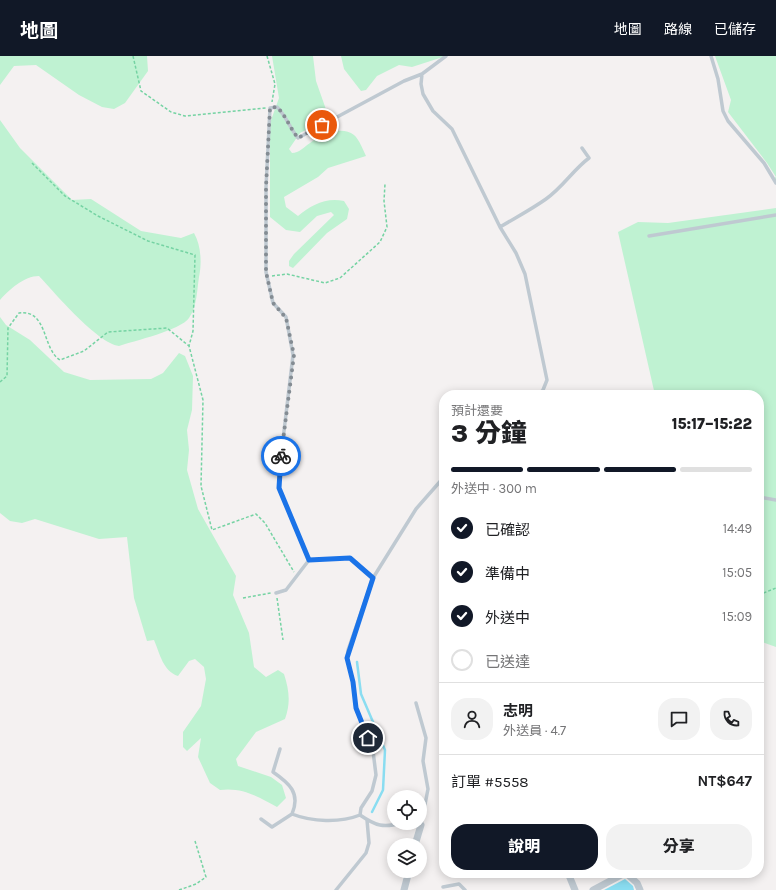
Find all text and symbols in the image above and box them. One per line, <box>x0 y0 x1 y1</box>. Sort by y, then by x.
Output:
text: 地圖 <box>20 20 58 42</box>
text: 地圖 <box>614 21 642 38</box>
text: 路線 <box>664 21 692 38</box>
text: 已儲存 <box>714 21 756 38</box>
pin <box>305 108 339 142</box>
icon: bag <box>311 114 333 136</box>
text: 預計還要 <box>451 403 503 418</box>
text: 15:17–15:22 <box>672 415 752 433</box>
text: 3 分鐘 <box>451 418 527 449</box>
courier <box>261 436 301 476</box>
icon: bike <box>270 445 292 467</box>
text: 外送中 · 300 m <box>451 481 537 496</box>
icon: check <box>451 517 473 539</box>
text: 已確認 <box>485 521 530 539</box>
text: 14:49 <box>723 521 752 536</box>
icon: check <box>451 561 473 583</box>
text: 準備中 <box>485 565 530 583</box>
text: 15:05 <box>722 565 752 580</box>
icon: check <box>451 605 473 627</box>
text: 外送中 <box>485 609 530 627</box>
text: 15:09 <box>722 609 752 624</box>
text: 已送達 <box>485 653 530 671</box>
button: person <box>451 698 493 740</box>
button: chat <box>658 698 700 740</box>
button: phone <box>710 698 752 740</box>
text: 志明 <box>503 702 533 720</box>
pin <box>351 721 385 755</box>
text: 外送員 · 4.7 <box>503 723 566 738</box>
icon: home <box>357 727 379 749</box>
text: NT$647 <box>697 772 752 790</box>
text: 訂單 #5558 <box>451 773 529 791</box>
map controls <box>387 790 427 878</box>
button: locate <box>387 790 427 830</box>
button: 說明 <box>451 824 598 870</box>
button: 分享 <box>606 824 752 870</box>
button: layers <box>387 838 427 878</box>

